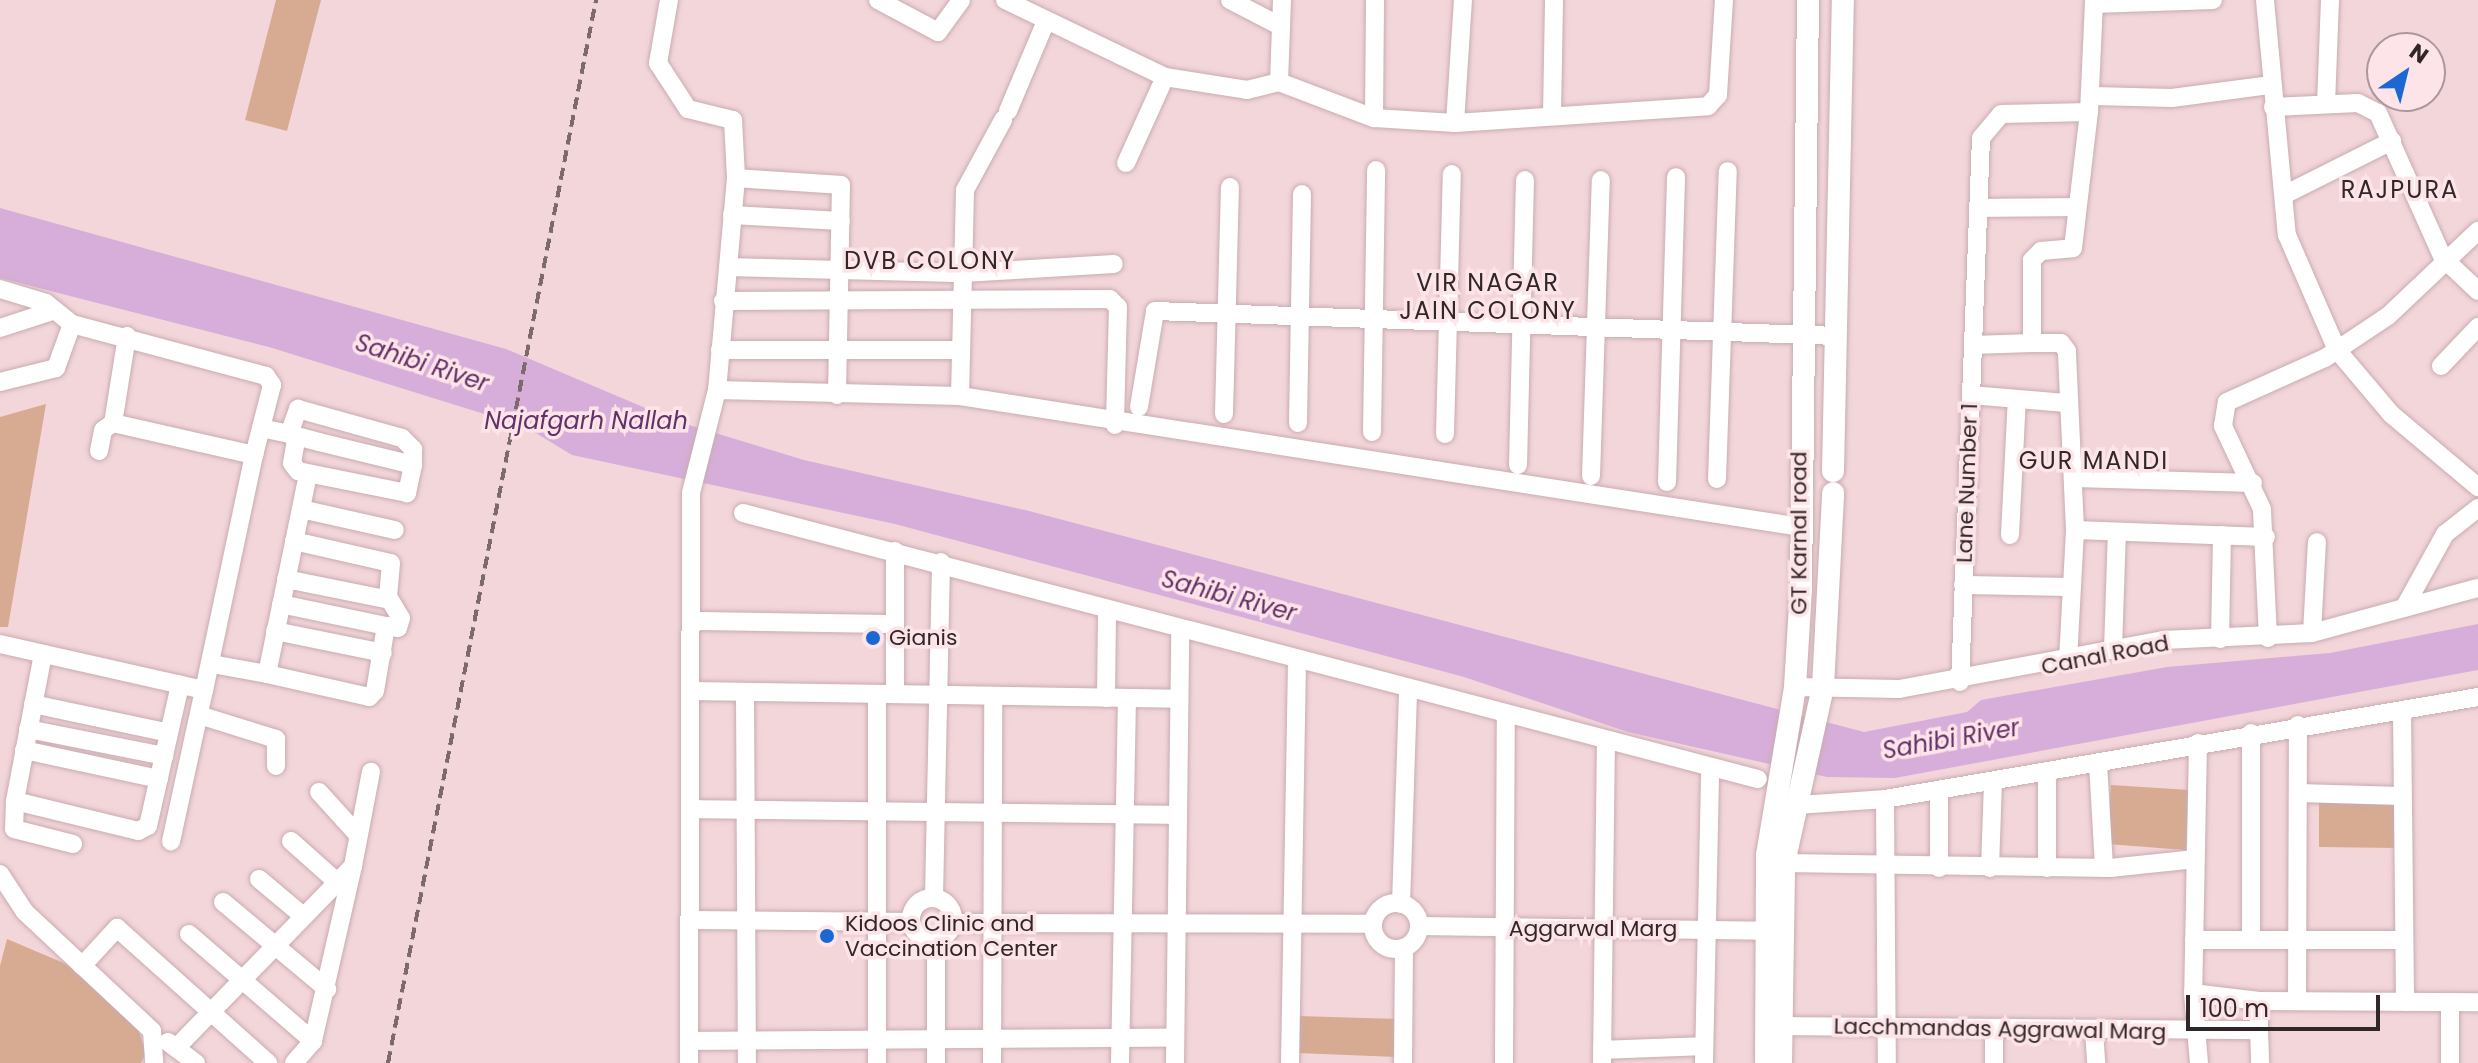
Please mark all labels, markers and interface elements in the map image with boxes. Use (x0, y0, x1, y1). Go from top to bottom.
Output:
north arrow (2366, 32, 2446, 112)
text: N (2403, 36, 2435, 71)
district label: RAJPURA (2341, 176, 2459, 204)
district label: DVB COLONY (844, 247, 1016, 275)
district label: VIR NAGAR JAIN COLONY (1399, 269, 1577, 325)
water label: Sahibi River (352, 328, 492, 398)
street label: Lane Number 1 (1951, 403, 1983, 563)
water label: Najafgarh Nallah (484, 407, 688, 435)
district label: GUR MANDI (2019, 447, 2169, 475)
street label: GT Karnal road (1786, 451, 1812, 615)
water label: Sahibi River (1158, 564, 1300, 628)
place label: Gianis (889, 625, 957, 651)
marker: Gianis (864, 629, 882, 647)
street label: Canal Road (2039, 630, 2171, 680)
water label: Sahibi River (1880, 713, 2022, 765)
place label: Kidoos Clinic and Vaccination Center (845, 910, 1058, 962)
street label: Aggarwal Marg (1509, 916, 1677, 942)
marker: Kidoos Clinic and Vaccination Center (816, 925, 838, 947)
scale bar (2190, 979, 2384, 1029)
text: 100 m (2200, 992, 2269, 1025)
street label: Lacchmandas Aggrawal Marg (1833, 1013, 2167, 1045)

